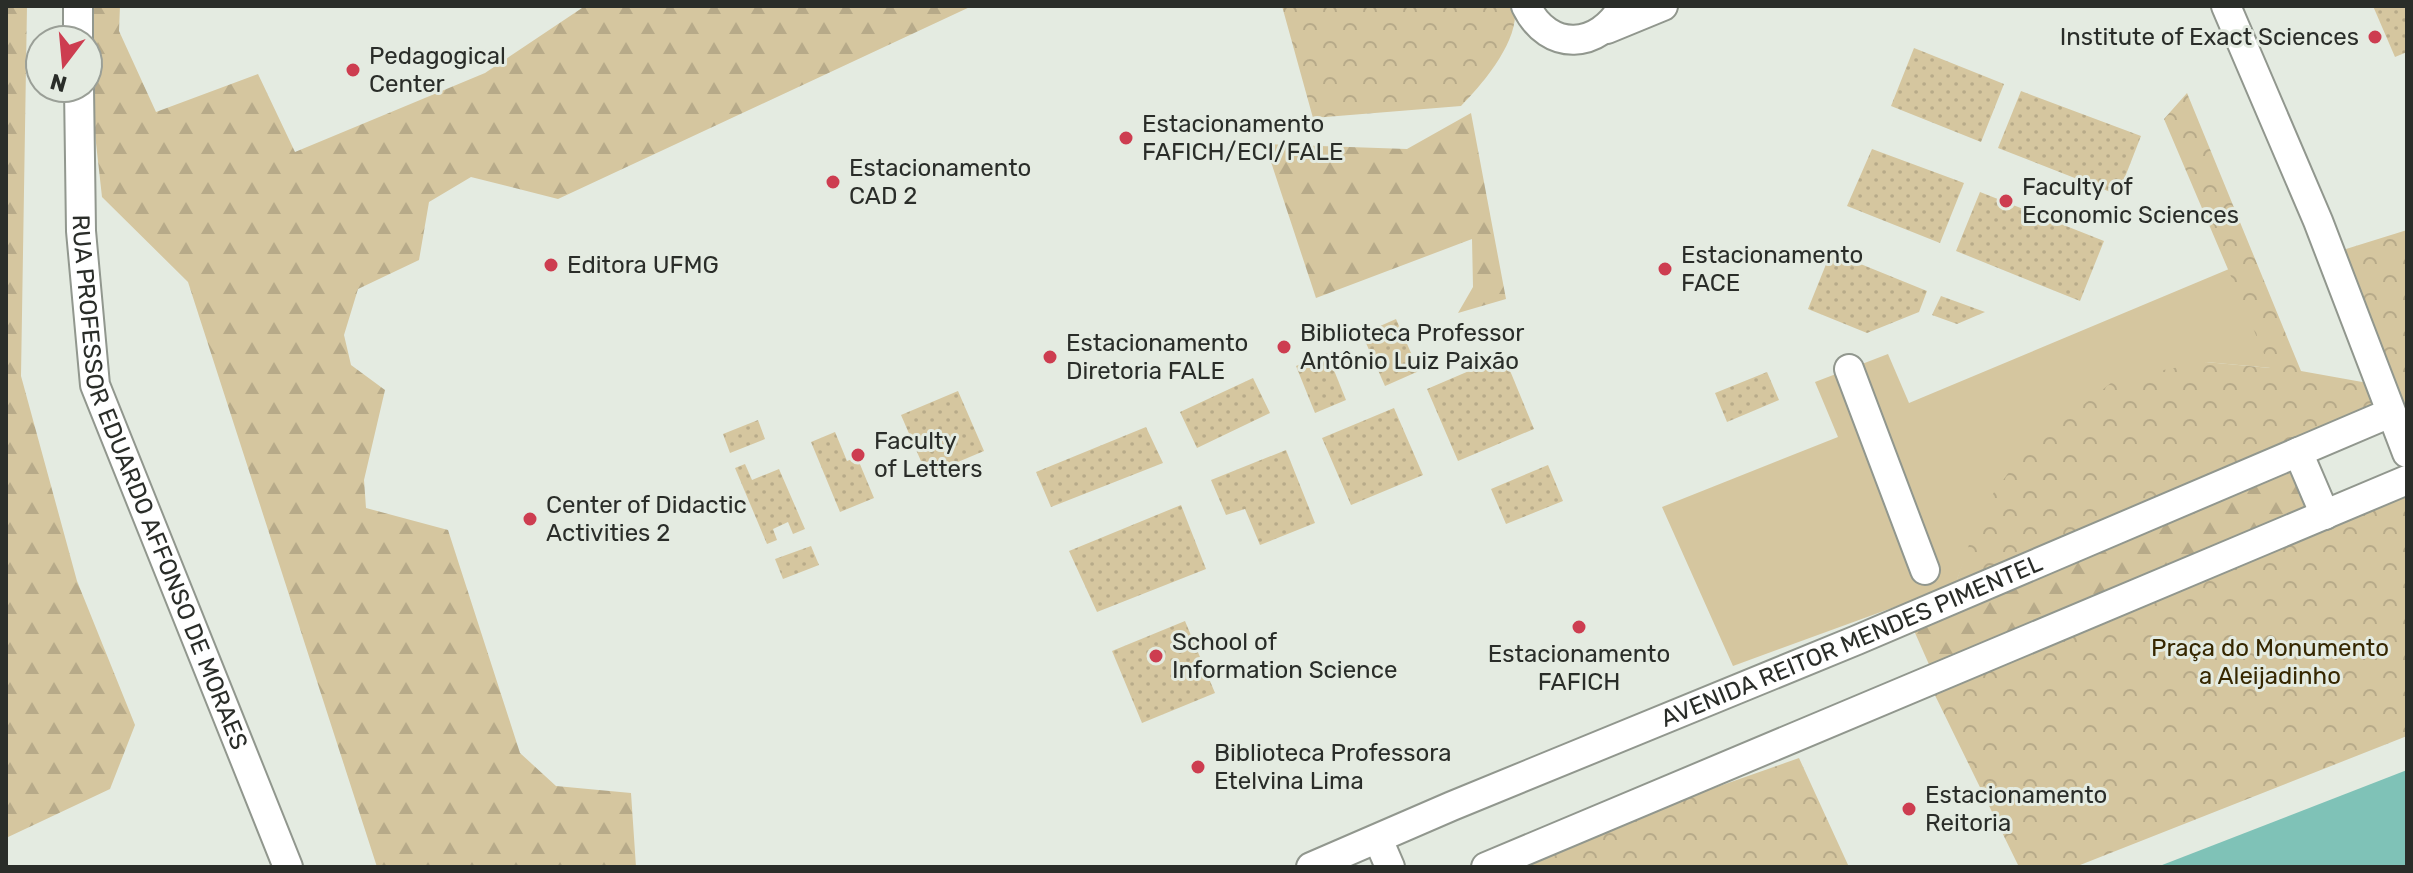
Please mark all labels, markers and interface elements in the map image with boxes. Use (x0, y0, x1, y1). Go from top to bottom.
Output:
place label: Institute of Exact Sciences (2060, 23, 2359, 51)
north arrow (24, 24, 104, 104)
marker: Institute of Exact Sciences (2366, 28, 2384, 46)
place label: Pedagogical Center (369, 42, 506, 98)
marker: Pedagogical Center (344, 61, 362, 79)
text: N (47, 68, 70, 98)
place label: Estacionamento FAFICH/ECI/FALE (1142, 110, 1344, 166)
marker: Estacionamento FAFICH/ECI/FALE (1117, 129, 1135, 147)
place label: Estacionamento CAD 2 (849, 154, 1031, 210)
marker: Estacionamento CAD 2 (824, 173, 842, 191)
place label: Faculty of Economic Sciences (2022, 173, 2239, 229)
marker: Faculty of Economic Sciences (1997, 192, 2015, 210)
street label: RUA PROFESSOR EDUARDO AFFONSO DE MORAES (67, 215, 254, 754)
place label: Estacionamento FACE (1681, 241, 1863, 297)
place label: Editora UFMG (567, 251, 719, 279)
marker: Editora UFMG (542, 256, 560, 274)
marker: Estacionamento FACE (1656, 260, 1674, 278)
place label: Biblioteca Professor Antônio Luiz Paixão (1300, 319, 1524, 375)
place label: Estacionamento Diretoria FALE (1066, 329, 1248, 385)
marker: Biblioteca Professor Antônio Luiz Paixão (1275, 338, 1293, 356)
marker: Estacionamento Diretoria FALE (1041, 348, 1059, 366)
place label: Faculty of Letters (874, 427, 982, 483)
marker: Faculty of Letters (849, 446, 867, 464)
place label: Center of Didactic Activities 2 (546, 491, 747, 547)
marker: Center of Didactic Activities 2 (521, 510, 539, 528)
street label: AVENIDA REITOR MENDES PIMENTEL (1657, 549, 2047, 733)
marker: Estacionamento FAFICH (1570, 618, 1588, 636)
place label: School of Information Science (1172, 628, 1397, 684)
park label: Praça do Monumento a Aleijadinho (2151, 634, 2389, 690)
place label: Estacionamento FAFICH (1488, 640, 1670, 696)
marker: School of Information Science (1147, 647, 1165, 665)
place label: Biblioteca Professora Etelvina Lima (1214, 739, 1451, 795)
marker: Biblioteca Professora Etelvina Lima (1189, 758, 1207, 776)
place label: Estacionamento Reitoria (1925, 781, 2107, 837)
marker: Estacionamento Reitoria (1900, 800, 1918, 818)

